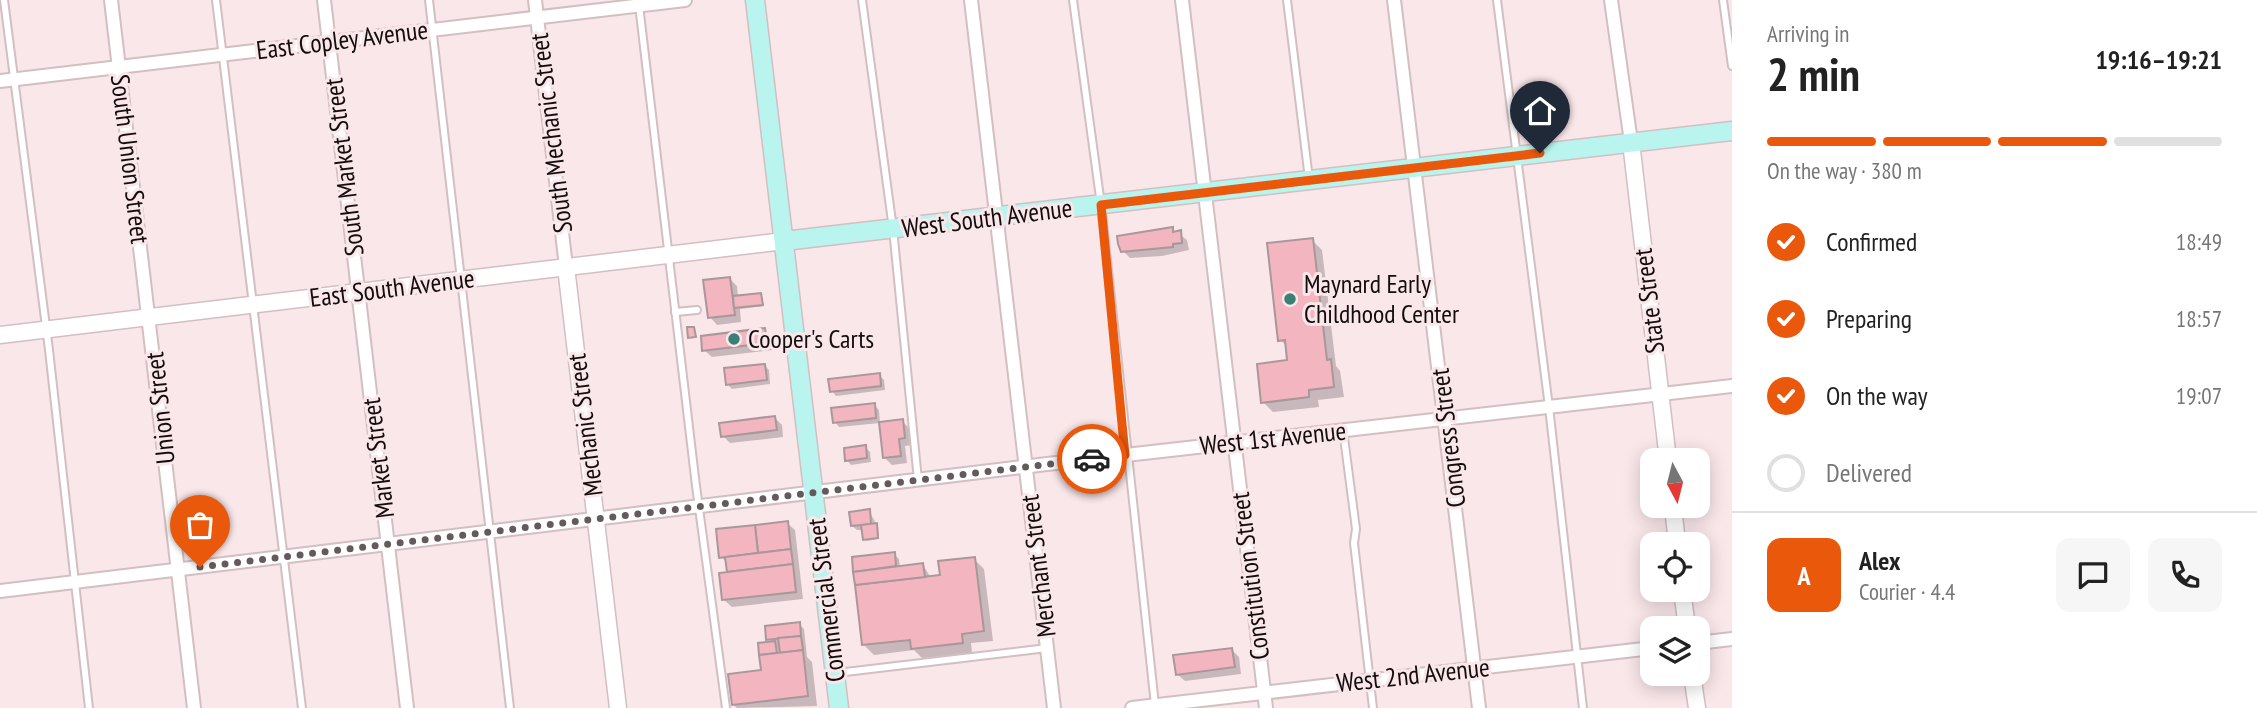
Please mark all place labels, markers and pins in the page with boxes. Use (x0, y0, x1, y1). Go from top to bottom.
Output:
pin (1510, 81, 1570, 153)
place label: Maynard Early Childhood Center (1304, 267, 1459, 330)
marker: Maynard Early Childhood Center (1282, 291, 1298, 307)
place label: Cooper's Carts (748, 322, 874, 355)
marker: Cooper's Carts (726, 331, 742, 347)
pin (170, 495, 230, 567)

